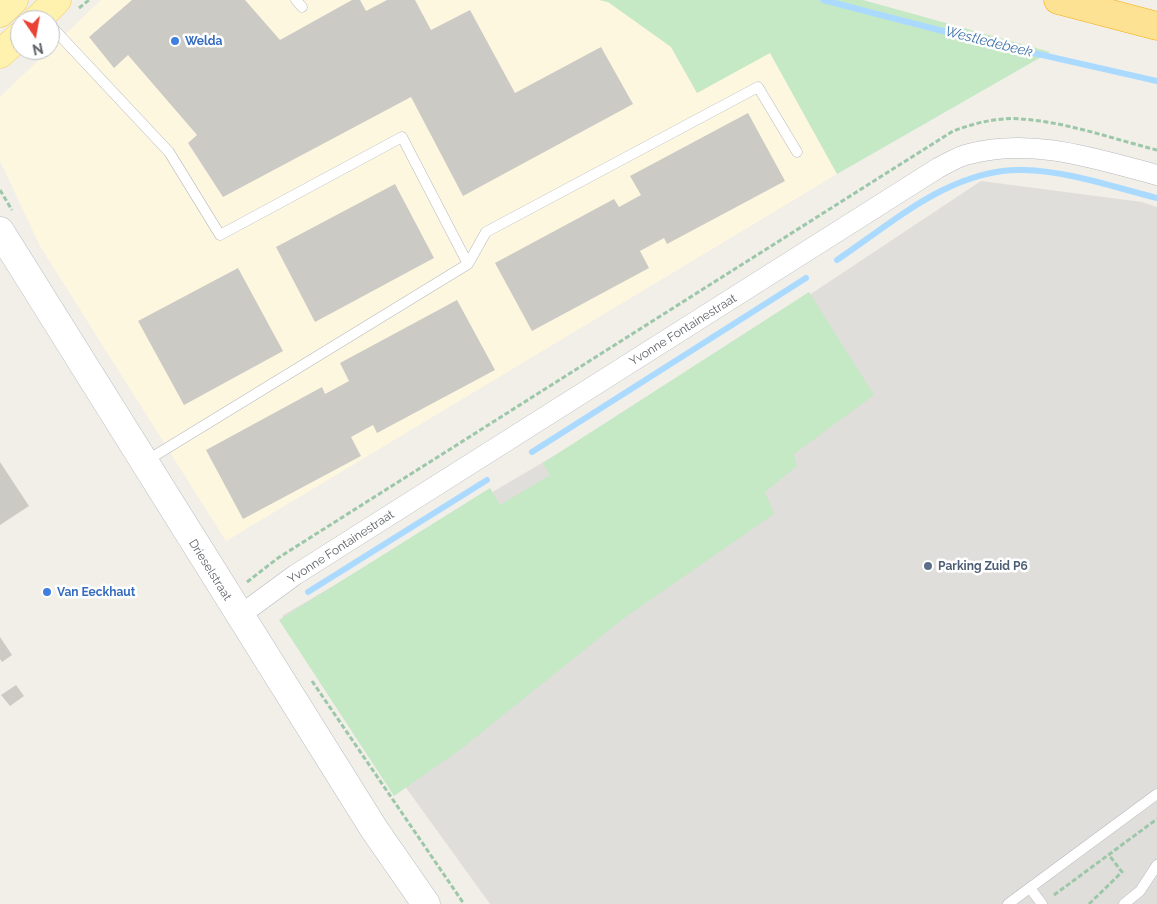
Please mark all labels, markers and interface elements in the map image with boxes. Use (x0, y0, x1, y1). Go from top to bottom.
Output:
north arrow (10, 10, 60, 60)
water label: Westledebeek (944, 23, 1034, 61)
place label: Welda (185, 34, 222, 48)
marker: Welda (169, 35, 181, 47)
text: N (31, 40, 45, 58)
street label: Yvonne Fontainestraat (627, 291, 739, 369)
street label: Yvonne Fontainestraat (285, 507, 397, 587)
street label: Drieselstraat (185, 537, 235, 603)
place label: Parking Zuid P6 (938, 559, 1028, 573)
marker: Parking Zuid P6 (922, 560, 934, 572)
place label: Van Eeckhaut (57, 585, 135, 599)
marker: Van Eeckhaut (41, 586, 53, 598)

